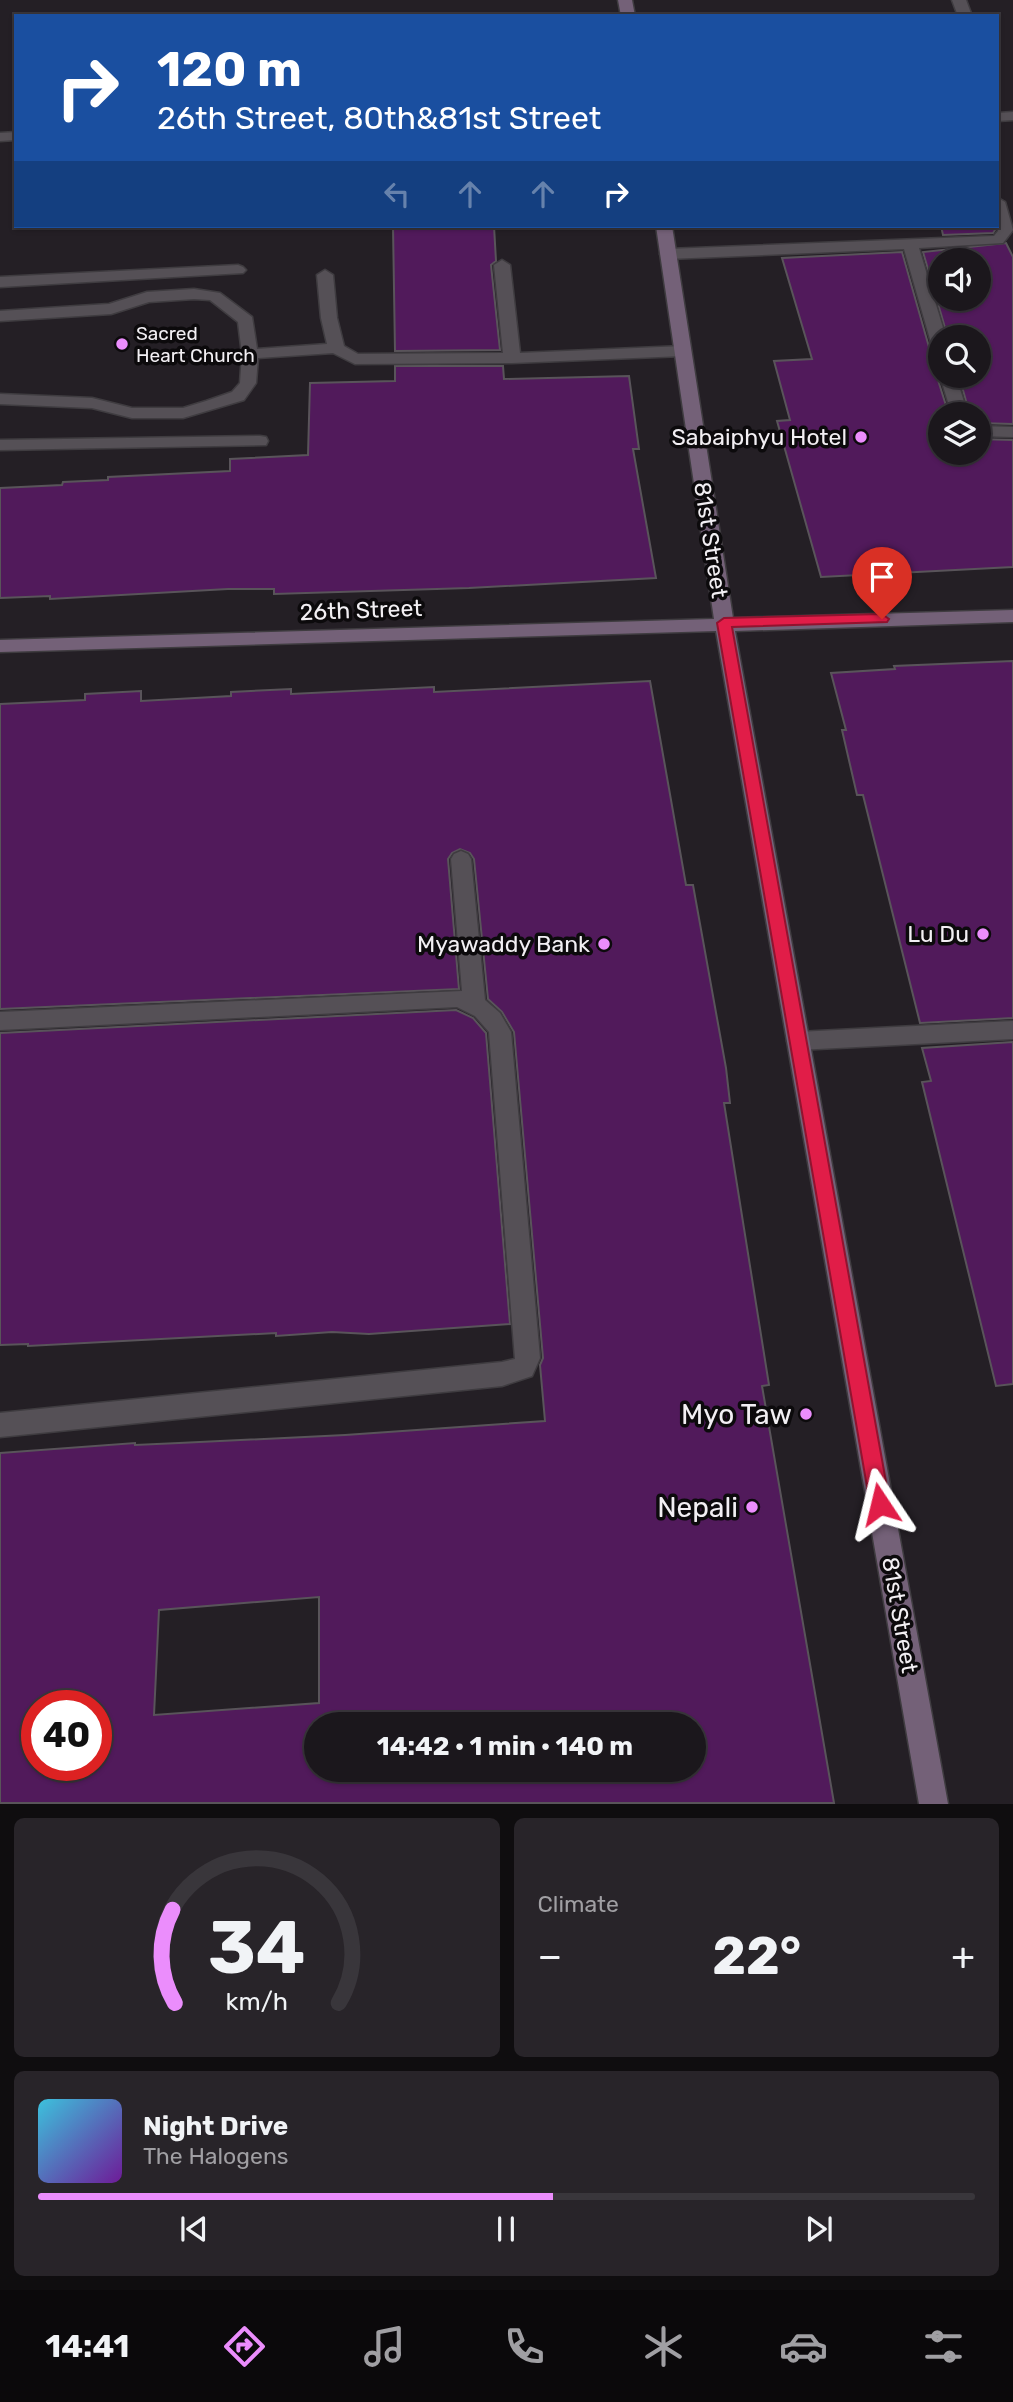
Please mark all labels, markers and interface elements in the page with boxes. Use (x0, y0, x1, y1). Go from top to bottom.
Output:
text: 120 m (157, 40, 302, 98)
icon: right (42, 42, 133, 133)
text: 26th Street, 80th&81st Street (157, 99, 601, 137)
icon: left (378, 175, 416, 213)
icon: ahead (451, 175, 489, 213)
icon: ahead (524, 175, 562, 213)
icon: right (597, 175, 635, 213)
map controls (928, 248, 991, 465)
button: sound (928, 248, 991, 311)
place label: Sacred Heart Church (136, 322, 255, 367)
button: search (928, 325, 991, 388)
marker: Sacred Heart Church (114, 336, 130, 352)
button: layers (928, 402, 991, 465)
place label: Sabaiphyu Hotel (672, 423, 847, 451)
marker: Sabaiphyu Hotel (853, 429, 869, 445)
street label: 81st Street (688, 480, 734, 600)
pin (852, 547, 912, 619)
icon: arrive (863, 558, 901, 596)
street label: 26th Street (299, 594, 423, 626)
place label: Lu Du (907, 920, 969, 948)
marker: Lu Du (975, 926, 991, 942)
place label: Myawaddy Bank (417, 930, 590, 958)
marker: Myawaddy Bank (596, 936, 612, 952)
place label: Myo Taw (681, 1398, 792, 1431)
marker: Myo Taw (798, 1406, 814, 1422)
position arrow (843, 1467, 917, 1541)
place label: Nepali (657, 1491, 738, 1524)
marker: Nepali (744, 1499, 760, 1515)
street label: 81st Street (876, 1555, 924, 1675)
speed limit sign: 40 (21, 1690, 112, 1781)
text: 14:42 · 1 min · 140 m (377, 1731, 633, 1762)
text: Climate (538, 1890, 619, 1918)
text: 34 (208, 1906, 306, 1992)
text: 22° (712, 1925, 801, 1987)
text: − (538, 1933, 562, 1979)
text: + (951, 1933, 975, 1979)
text: km/h (226, 1987, 288, 2016)
text: Night Drive (143, 2111, 288, 2142)
text: The Halogens (143, 2142, 289, 2170)
icon: previous (175, 2210, 213, 2248)
icon: pause (487, 2210, 525, 2248)
icon: next (800, 2210, 838, 2248)
icon: directions (220, 2322, 269, 2371)
icon: music (360, 2322, 409, 2371)
icon: phone (500, 2322, 549, 2371)
icon: climate (639, 2322, 688, 2371)
icon: car (779, 2322, 828, 2371)
icon: filters (919, 2322, 968, 2371)
text: 14:41 (45, 2327, 129, 2365)

